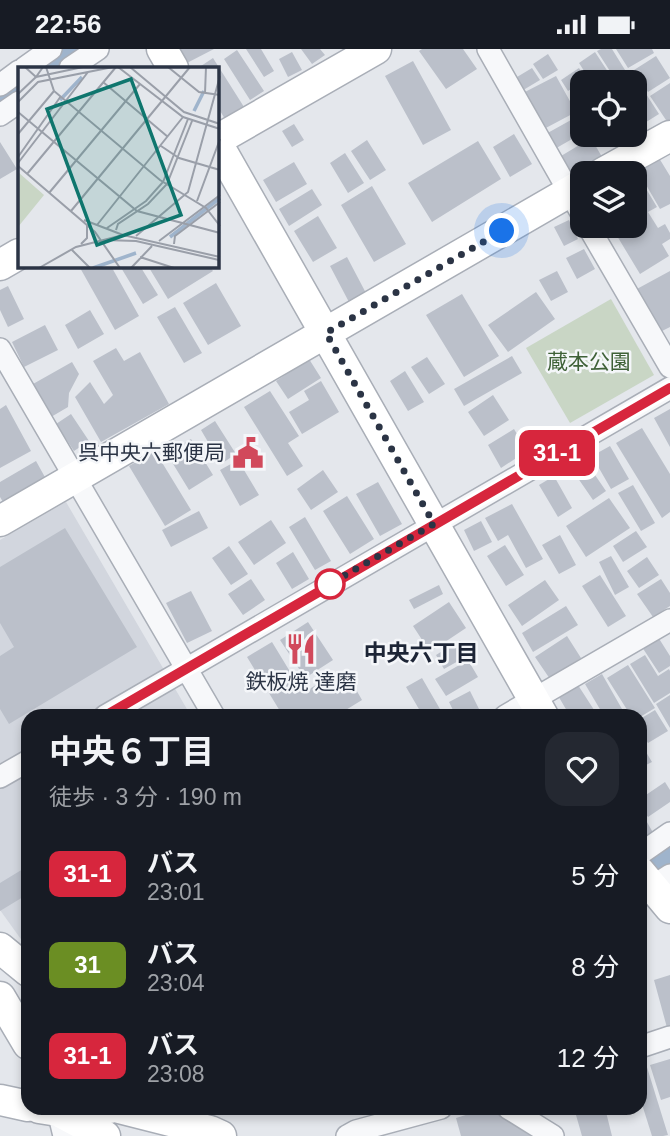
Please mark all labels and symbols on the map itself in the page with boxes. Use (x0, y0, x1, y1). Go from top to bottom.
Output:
inset map (18, 67, 219, 268)
your location (484, 213, 519, 248)
park label: 蔵本公園 (547, 350, 631, 373)
line badge: 31-1 (508, 430, 606, 476)
public building icon: 呉中央六郵便局 (231, 436, 265, 470)
place label: 呉中央六郵便局 (78, 441, 225, 464)
unlabelled marker (315, 569, 345, 599)
restaurant icon: 鉄板焼 達磨 (284, 632, 318, 666)
district label: 中央六丁目 (364, 640, 479, 666)
place label: 鉄板焼 達磨 (246, 670, 356, 693)

